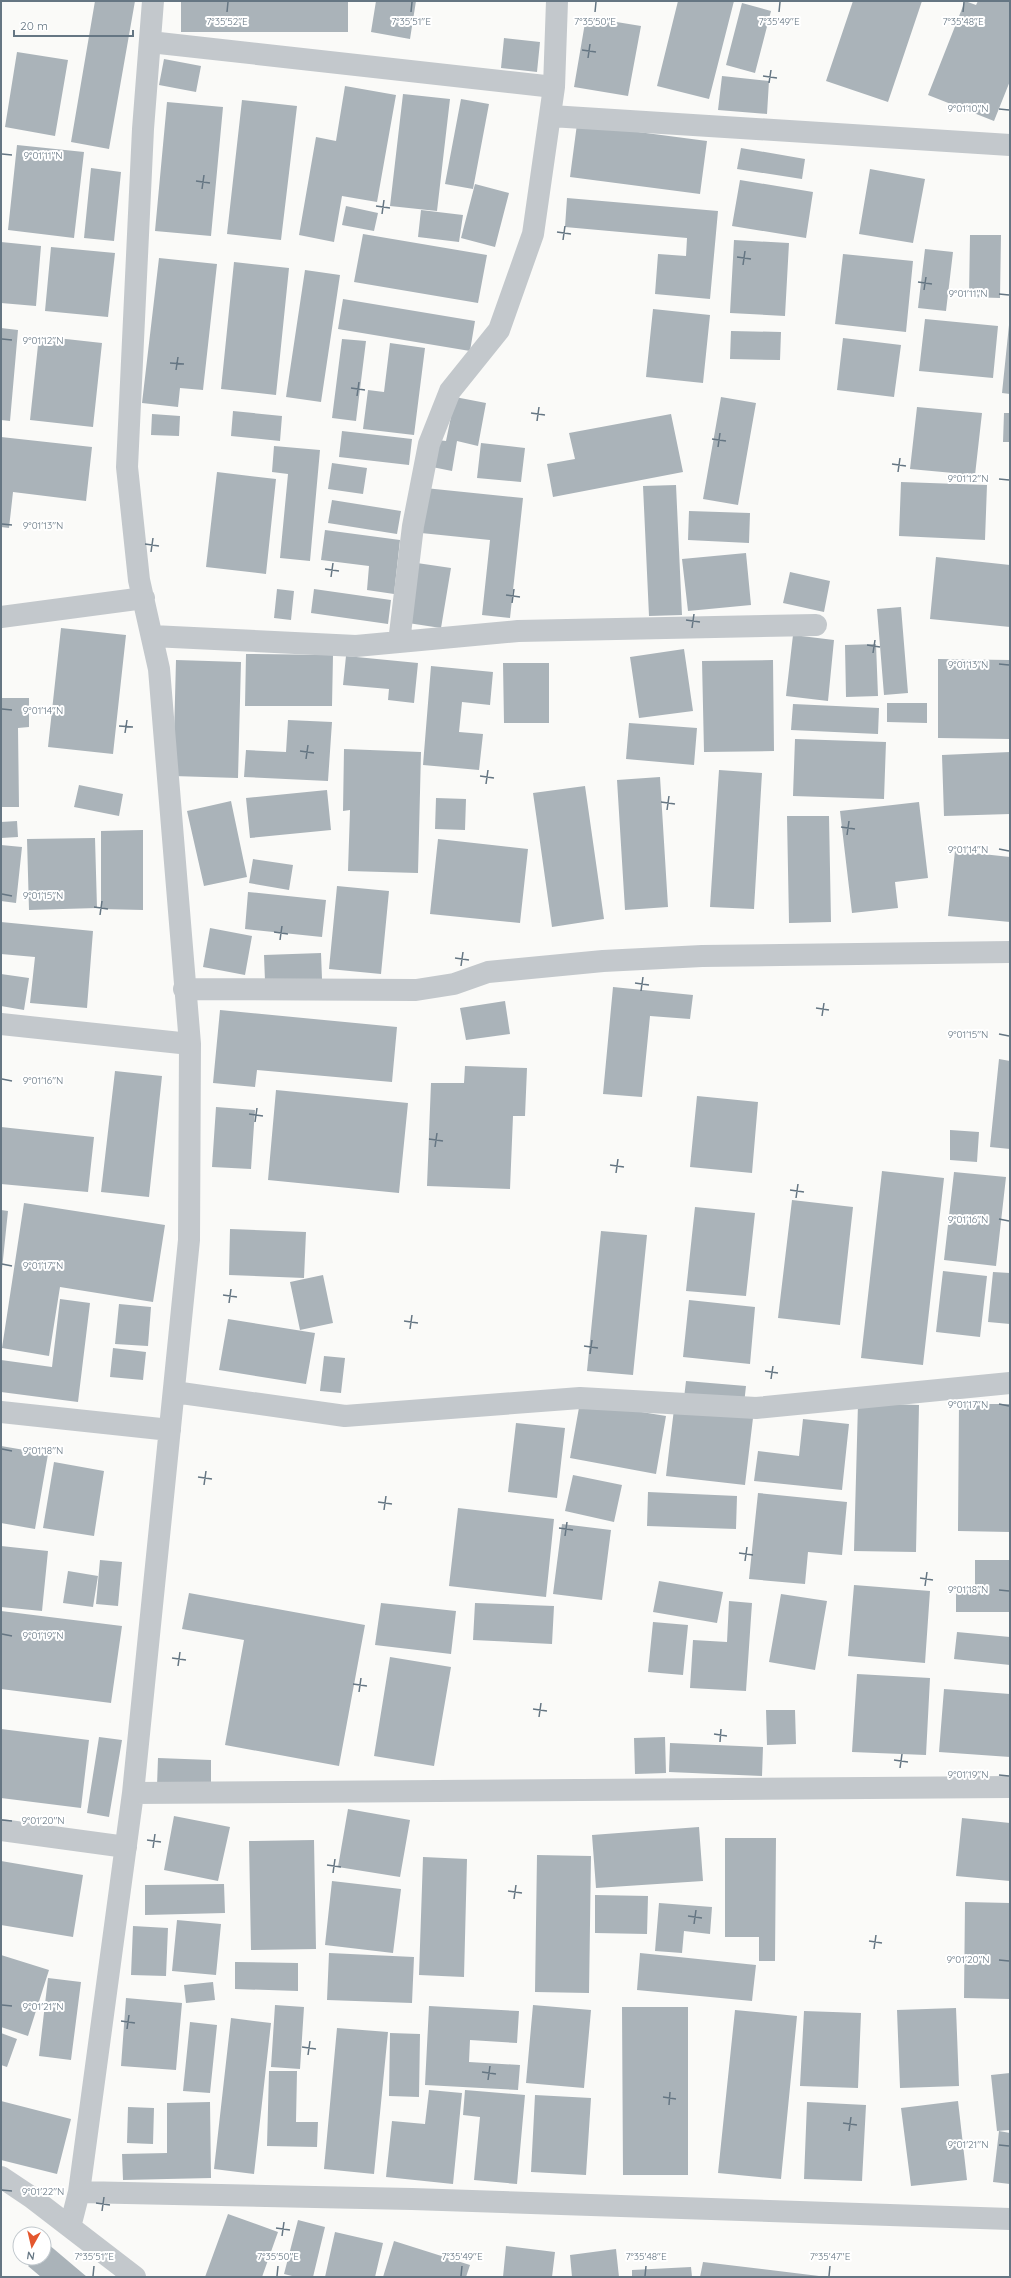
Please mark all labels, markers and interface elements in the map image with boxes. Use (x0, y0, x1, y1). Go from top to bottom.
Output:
scale bar (14, 12, 133, 38)
text: 7°35'52"E (206, 15, 248, 28)
text: 7°35'51"E (391, 15, 431, 28)
text: 7°35'50"E (574, 15, 616, 28)
text: 7°35'49"E (758, 15, 800, 28)
text: 7°35'48"E (942, 15, 984, 28)
text: 20 m (20, 18, 48, 33)
text: 9°01'10"N (947, 102, 989, 115)
text: 9°01'11"N (24, 149, 63, 162)
text: 9°01'11"N (949, 287, 988, 300)
text: 9°01'12"N (23, 334, 63, 347)
text: 9°01'12"N (948, 472, 988, 485)
text: 9°01'13"N (23, 519, 63, 532)
text: 9°01'13"N (948, 658, 988, 671)
text: 9°01'14"N (23, 704, 63, 717)
text: 9°01'14"N (948, 843, 988, 856)
text: 9°01'15"N (23, 889, 63, 902)
text: 9°01'15"N (948, 1028, 988, 1041)
text: 9°01'16"N (23, 1074, 63, 1087)
text: 9°01'16"N (948, 1213, 988, 1226)
text: 9°01'17"N (23, 1259, 63, 1272)
text: 9°01'17"N (948, 1398, 988, 1411)
text: 9°01'18"N (23, 1444, 63, 1457)
text: 9°01'18"N (948, 1583, 988, 1596)
text: 9°01'19"N (23, 1629, 63, 1642)
text: 9°01'19"N (948, 1768, 988, 1781)
text: 9°01'20"N (21, 1814, 65, 1827)
text: 9°01'20"N (946, 1953, 990, 1966)
text: 9°01'21"N (23, 2000, 63, 2013)
text: 9°01'21"N (948, 2138, 988, 2151)
text: 9°01'22"N (22, 2185, 64, 2198)
north arrow (12, 2226, 52, 2266)
text: N (26, 2248, 36, 2263)
text: 7°35'51"E (74, 2250, 114, 2263)
text: 7°35'50"E (257, 2250, 299, 2263)
text: 7°35'49"E (441, 2250, 483, 2263)
text: 7°35'48"E (625, 2250, 667, 2263)
text: 7°35'47"E (810, 2250, 851, 2263)

